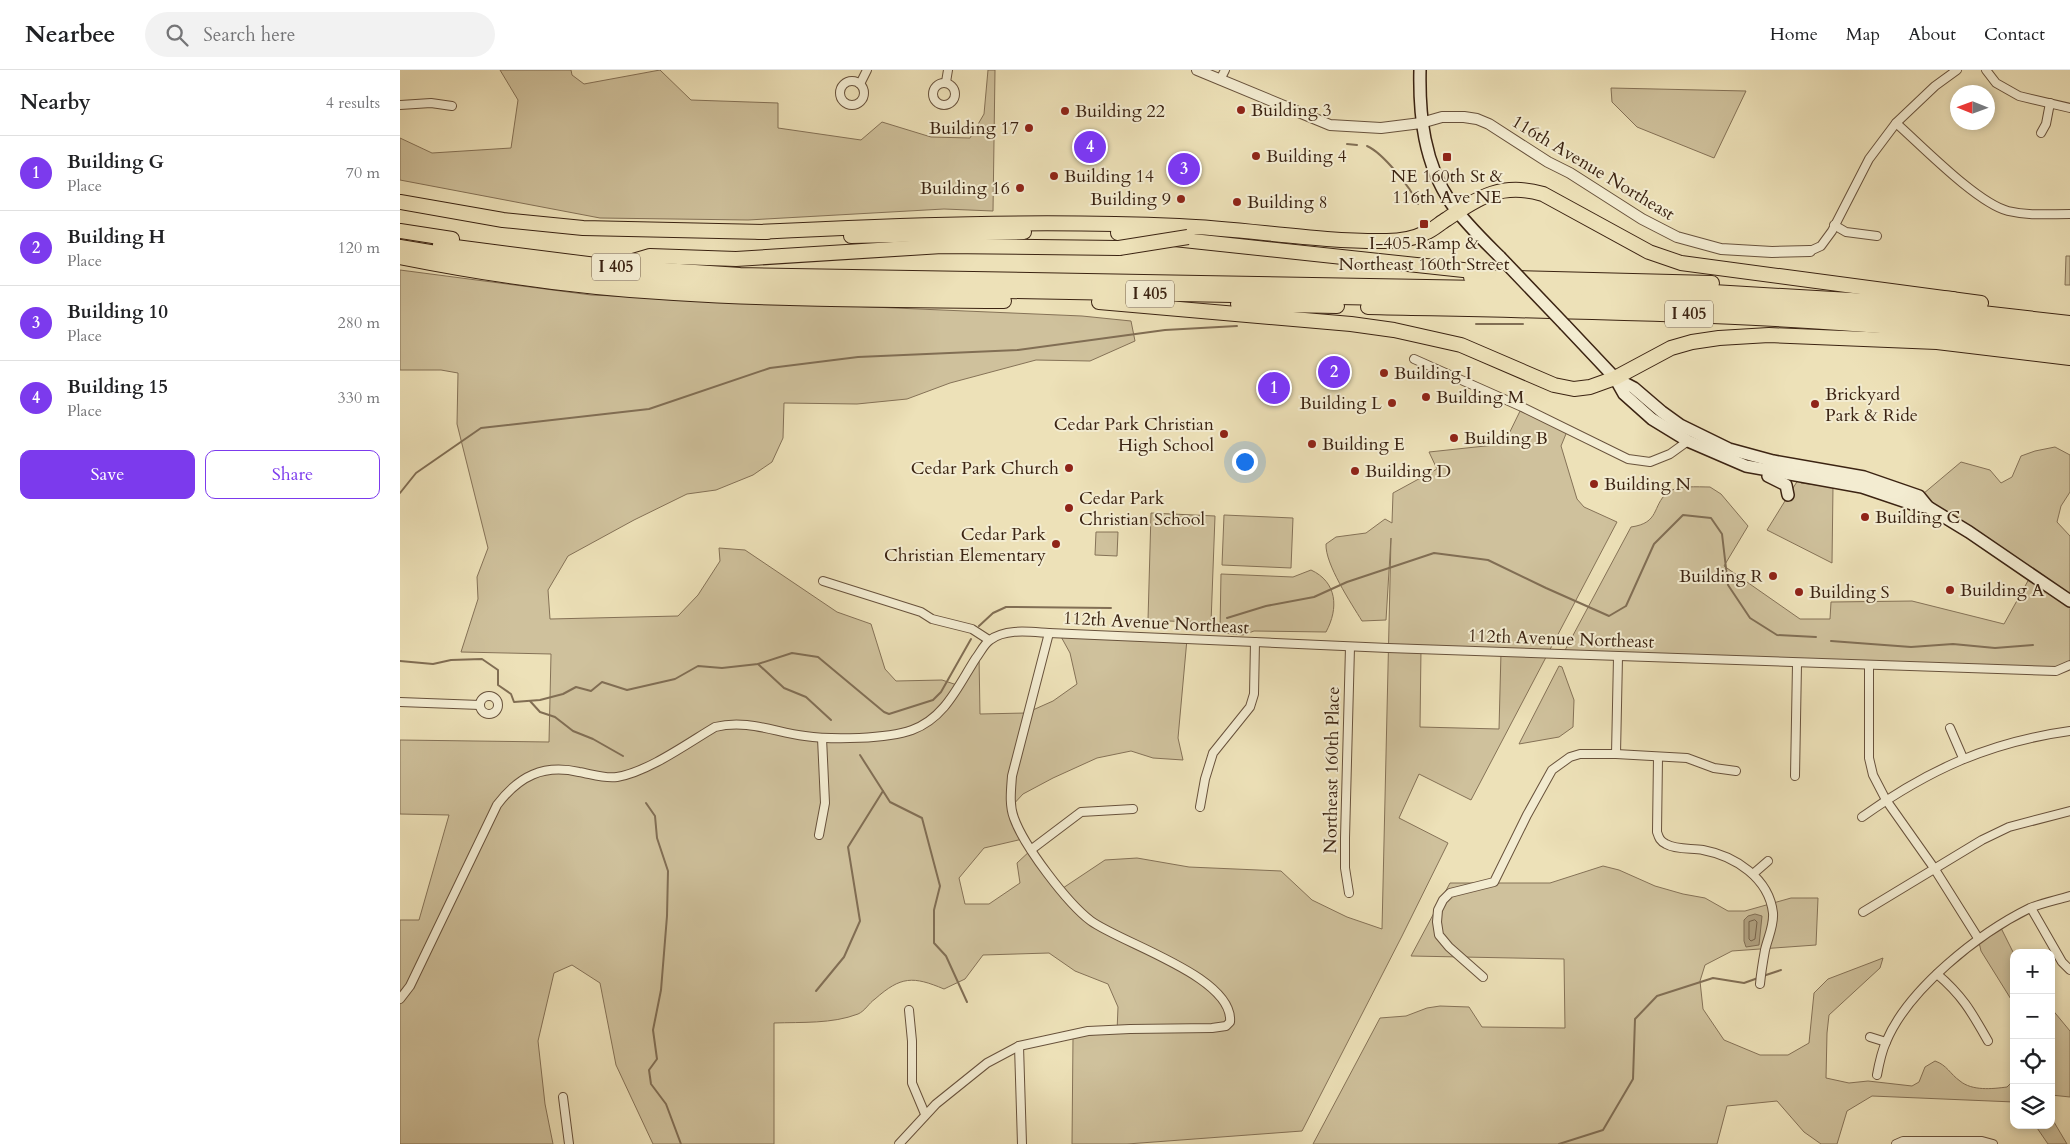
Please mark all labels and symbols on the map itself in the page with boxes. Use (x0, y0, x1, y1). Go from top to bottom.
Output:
north arrow (1950, 85, 1995, 130)
place label: Building 3 (1251, 98, 1332, 123)
place label: Building 22 (1075, 99, 1165, 124)
marker: Building 3 (1235, 104, 1247, 116)
marker: Building 22 (1059, 105, 1071, 117)
street label: 116th Avenue Northeast (1507, 109, 1679, 227)
place label: Building 17 (929, 116, 1019, 141)
marker: Building 17 (1023, 122, 1035, 134)
pin: 4 (1074, 128, 1106, 166)
place label: Building 4 (1266, 144, 1347, 169)
pin: 3 (1168, 150, 1200, 188)
marker: Building 4 (1250, 150, 1262, 162)
marker: NE 160th St & 116th Ave NE (1441, 151, 1453, 163)
place label: Building 14 (1064, 164, 1154, 189)
place label: NE 160th St & 116th Ave NE (1391, 164, 1504, 210)
marker: Building 14 (1048, 170, 1060, 182)
place label: Building 16 (920, 176, 1010, 201)
marker: Building 16 (1014, 182, 1026, 194)
place label: Building 9 (1090, 187, 1171, 212)
place label: Building 8 (1247, 190, 1328, 215)
marker: Building 9 (1175, 193, 1187, 205)
marker: Building 8 (1231, 196, 1243, 208)
marker: I-405 Ramp & Northeast 160th Street (1418, 218, 1430, 230)
place label: I-405 Ramp & Northeast 160th Street (1338, 231, 1510, 277)
road number: I 405 (592, 253, 640, 280)
road number: I 405 (1126, 280, 1174, 308)
road number: I 405 (1665, 300, 1713, 328)
pin: 2 (1318, 353, 1350, 391)
place label: Building I (1394, 361, 1472, 386)
marker: Building I (1378, 367, 1390, 379)
pin: 1 (1258, 369, 1290, 407)
place label: Brickyard Park & Ride (1825, 382, 1918, 428)
place label: Building M (1436, 385, 1525, 410)
place label: Building L (1300, 391, 1382, 416)
marker: Building M (1420, 391, 1432, 403)
marker: Building L (1386, 397, 1398, 409)
marker: Brickyard Park & Ride (1809, 398, 1821, 410)
place label: Cedar Park Christian High School (1054, 412, 1215, 458)
place label: Building B (1464, 426, 1548, 451)
marker: Cedar Park Christian High School (1218, 428, 1230, 440)
place label: Building E (1322, 432, 1405, 457)
marker: Building B (1448, 432, 1460, 444)
marker: Building E (1306, 438, 1318, 450)
your location (1232, 449, 1258, 475)
place label: Cedar Park Church (911, 456, 1059, 481)
place label: Building D (1365, 459, 1451, 484)
marker: Cedar Park Church (1063, 462, 1075, 474)
marker: Building D (1349, 465, 1361, 477)
place label: Building N (1604, 472, 1692, 497)
marker: Building N (1588, 478, 1600, 490)
place label: Cedar Park Christian School (1079, 486, 1205, 532)
marker: Cedar Park Christian School (1063, 502, 1075, 514)
place label: Building C (1875, 505, 1961, 530)
marker: Building C (1859, 511, 1871, 523)
place label: Cedar Park Christian Elementary (884, 522, 1046, 568)
marker: Cedar Park Christian Elementary (1050, 538, 1062, 550)
place label: Building R (1679, 564, 1764, 589)
marker: Building R (1767, 570, 1779, 582)
place label: Building A (1960, 578, 2045, 603)
place label: Building S (1809, 580, 1890, 605)
marker: Building A (1944, 584, 1956, 596)
marker: Building S (1793, 586, 1805, 598)
street label: 112th Avenue Northeast (1062, 606, 1250, 640)
street label: 112th Avenue Northeast (1468, 623, 1655, 655)
street label: Northeast 160th Place (1318, 686, 1346, 854)

